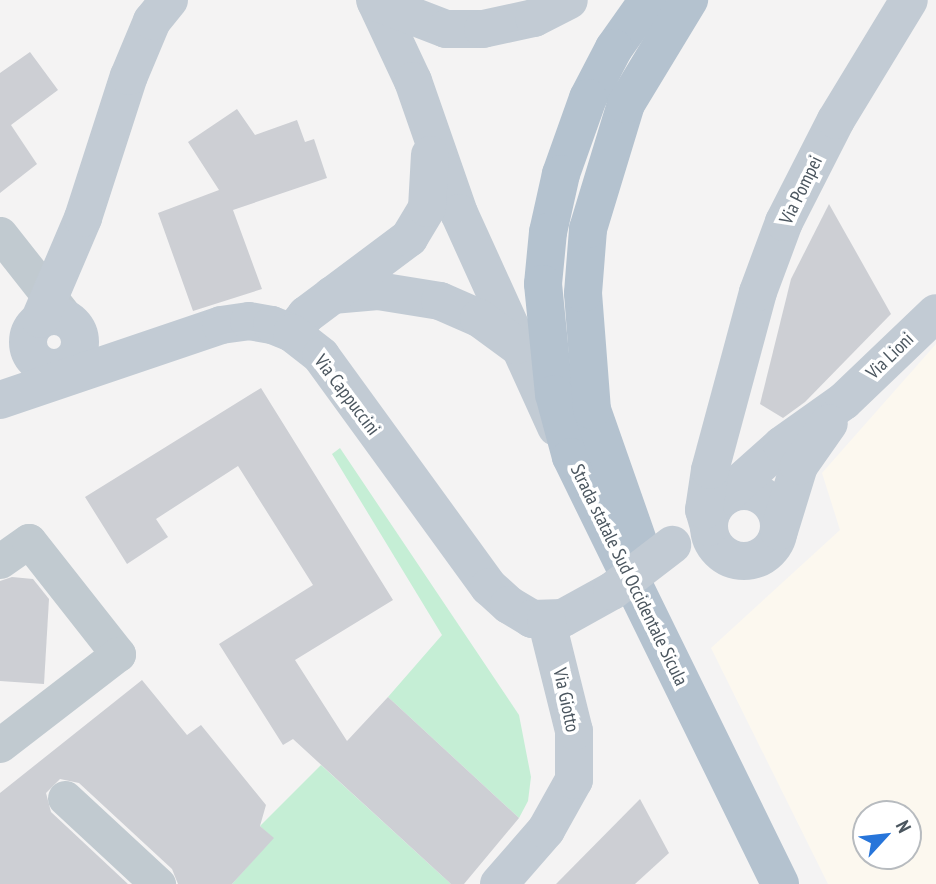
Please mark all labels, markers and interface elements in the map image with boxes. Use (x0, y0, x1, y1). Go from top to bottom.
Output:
street label: Via Pompei (775, 152, 827, 228)
street label: Via Lioni (861, 328, 919, 384)
street label: Via Cappuccini (309, 350, 385, 440)
street label: Strada statale Sud Occidentale Sicula (565, 461, 693, 689)
street label: Via Giotto (548, 666, 584, 734)
north arrow (852, 800, 922, 870)
text: N (891, 816, 917, 836)

